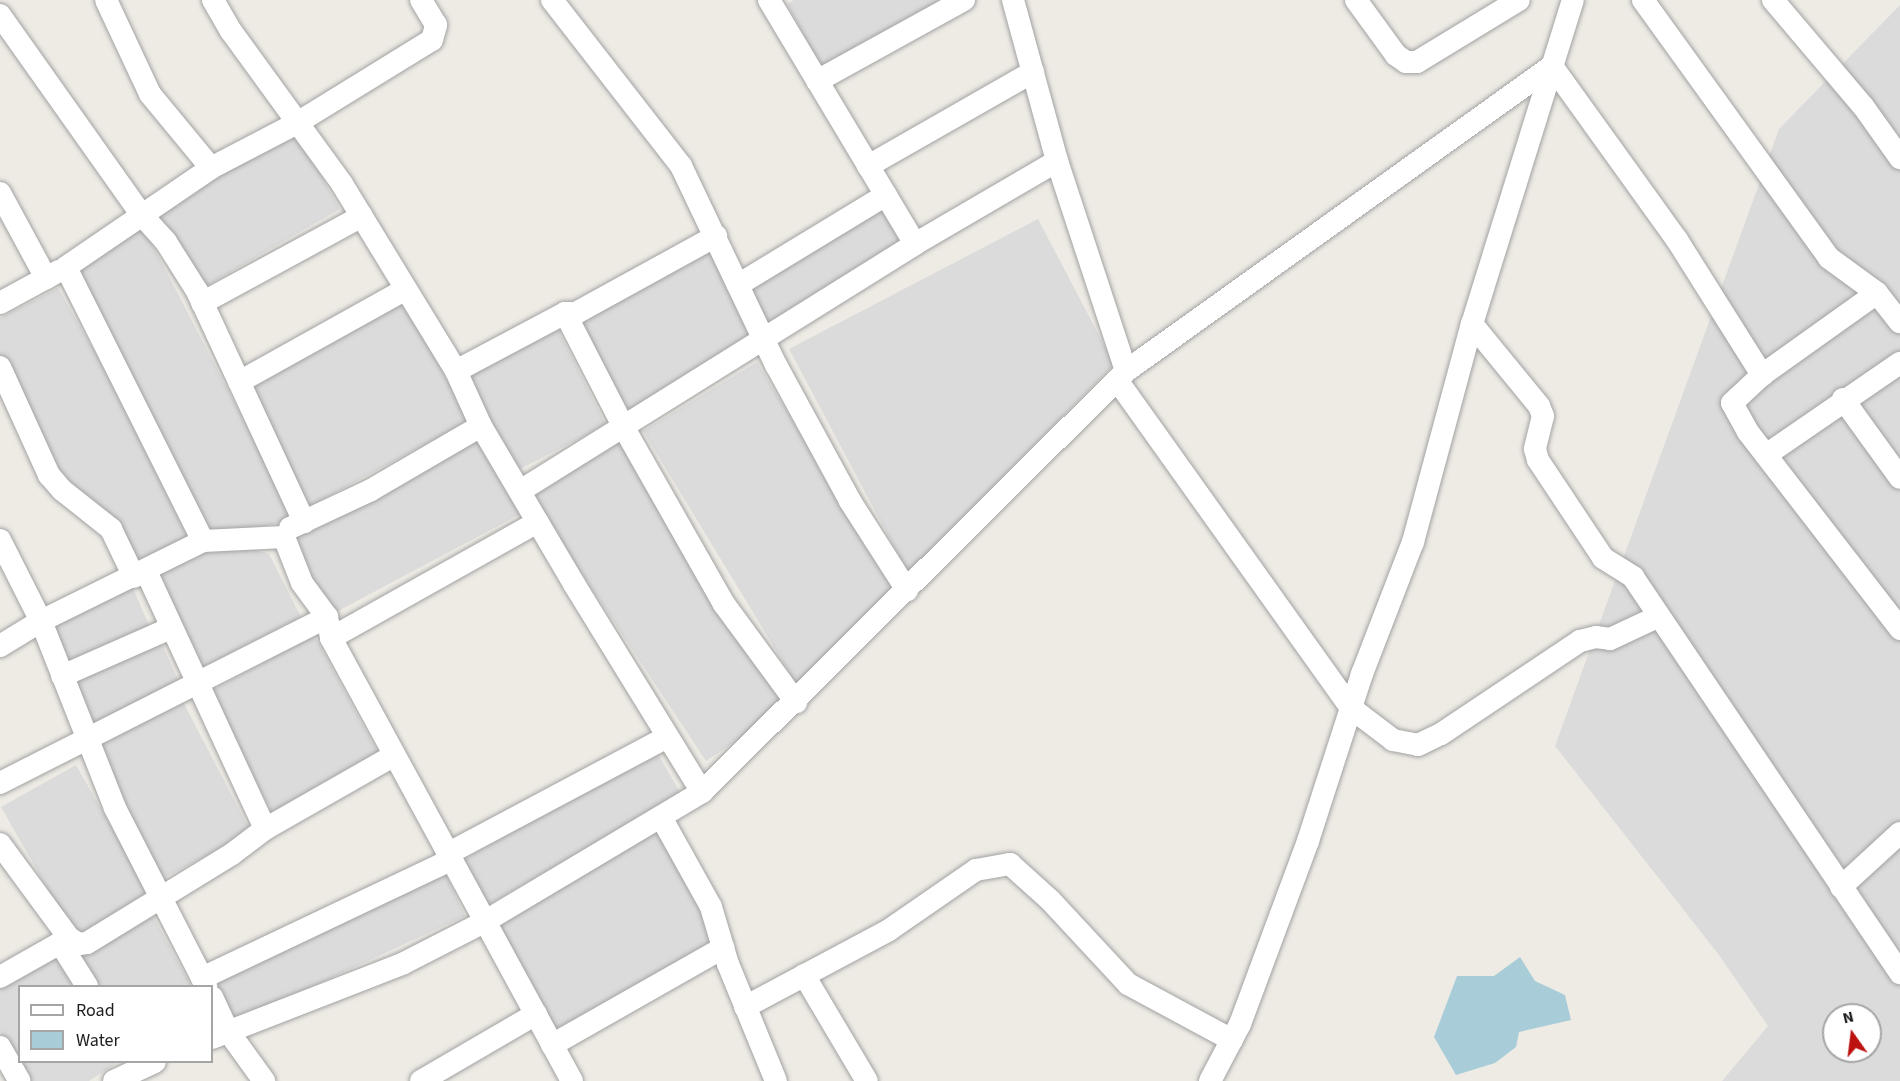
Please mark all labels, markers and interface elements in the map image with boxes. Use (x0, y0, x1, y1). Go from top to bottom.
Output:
legend (18, 985, 213, 1063)
text: Road (76, 998, 115, 1023)
north arrow (1822, 1003, 1882, 1063)
text: N (1840, 1006, 1856, 1029)
text: Water (76, 1028, 120, 1053)

